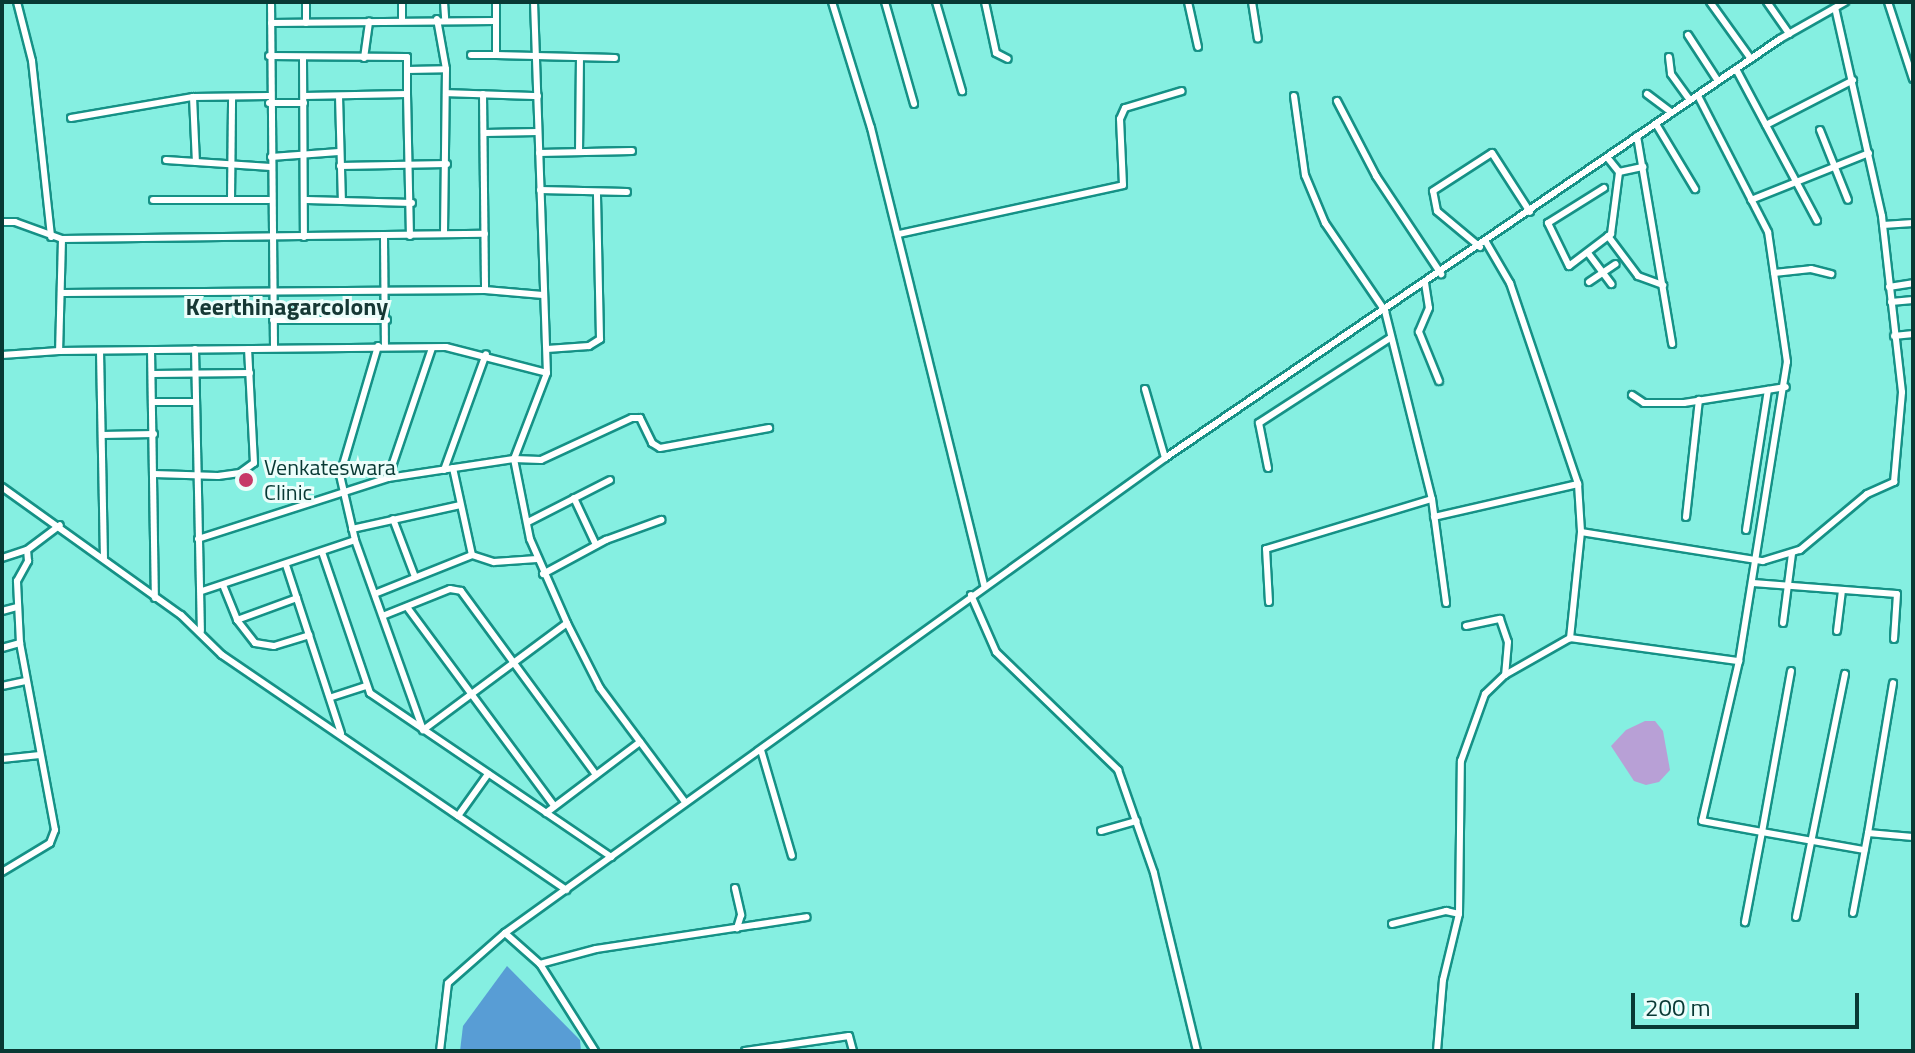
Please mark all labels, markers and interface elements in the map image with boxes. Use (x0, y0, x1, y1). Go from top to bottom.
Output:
district label: Keerthinagarcolony (186, 293, 388, 321)
place label: Venkateswara Clinic (264, 454, 396, 506)
marker: Venkateswara Clinic (235, 469, 257, 491)
scale bar (1635, 977, 1863, 1027)
text: 200 m (1645, 989, 1711, 1025)

